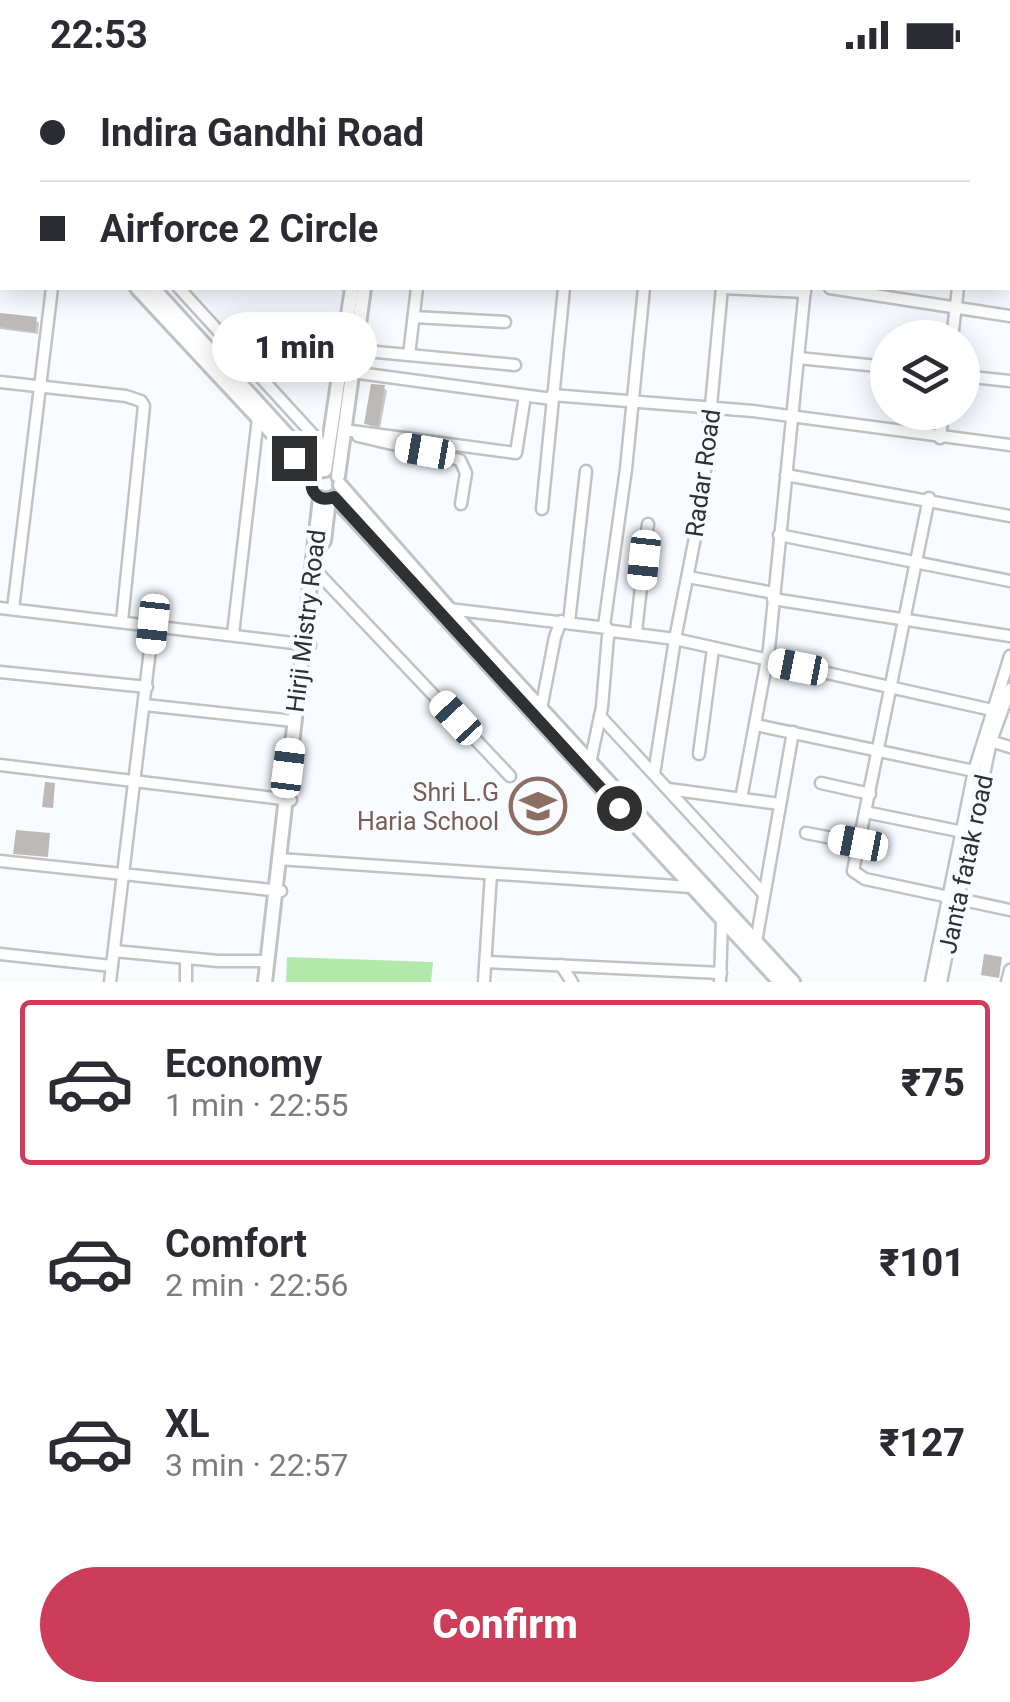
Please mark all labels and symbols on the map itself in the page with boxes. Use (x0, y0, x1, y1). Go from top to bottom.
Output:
callout: 1 min (212, 313, 376, 383)
street label: Radar Road (680, 407, 726, 539)
car (393, 431, 457, 471)
route end (272, 436, 317, 481)
street label: Hirji Mistry Road (280, 528, 332, 714)
car (626, 529, 662, 591)
car (135, 593, 171, 655)
car (766, 647, 830, 687)
car (425, 686, 487, 750)
car (269, 736, 307, 800)
street label: Janta fatak road (933, 772, 999, 956)
school or university icon: Shri L.G Haria School (508, 776, 568, 836)
place label: Shri L.G Haria School (357, 778, 499, 836)
route start (597, 786, 642, 831)
car (826, 823, 890, 863)

